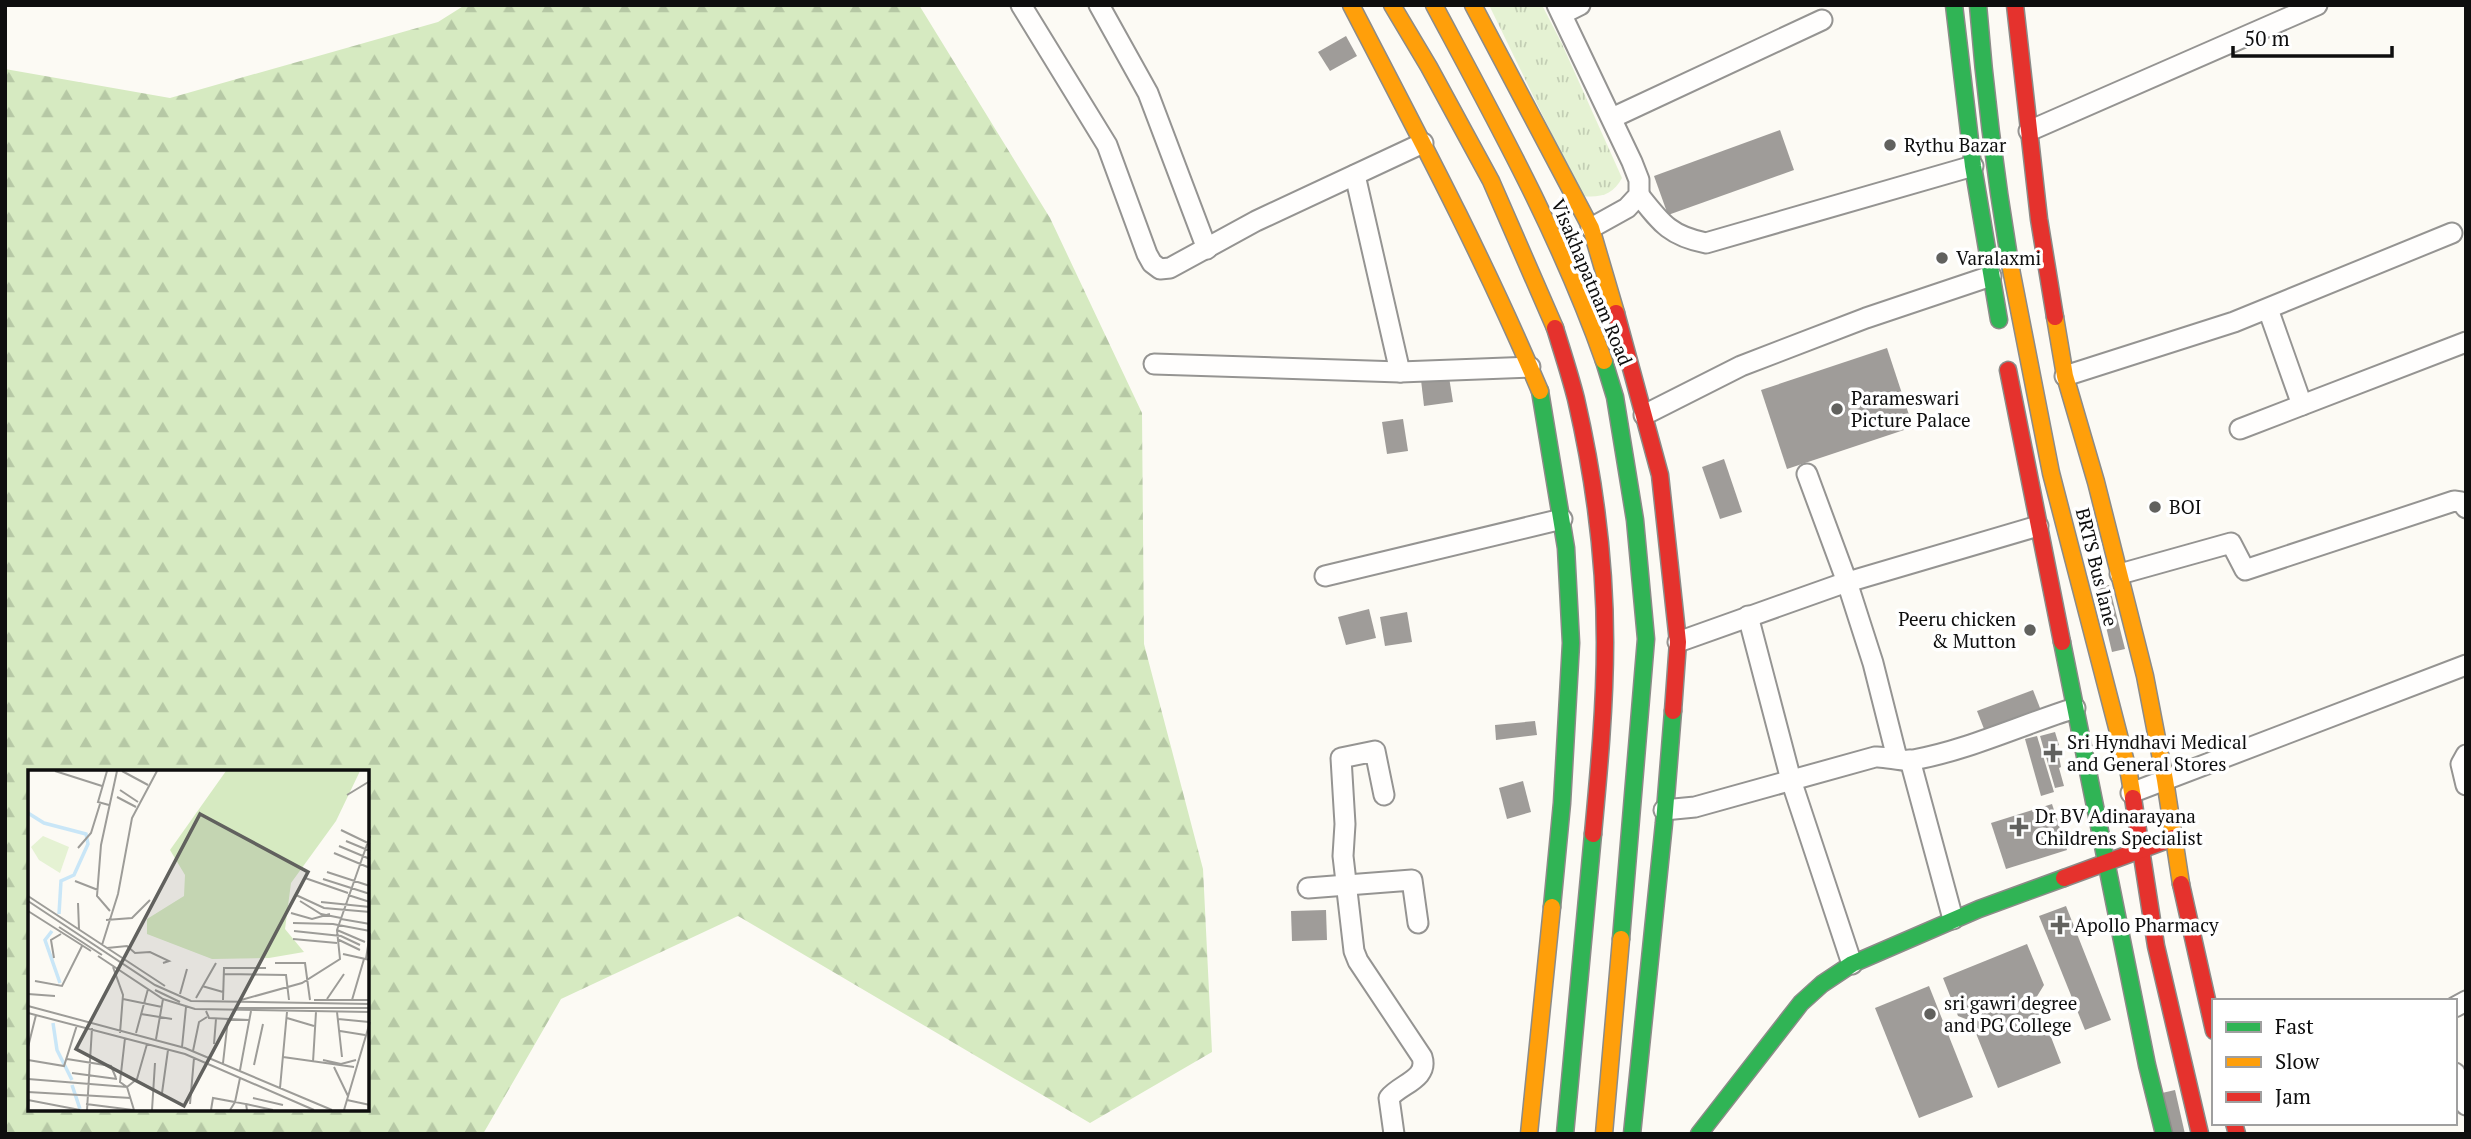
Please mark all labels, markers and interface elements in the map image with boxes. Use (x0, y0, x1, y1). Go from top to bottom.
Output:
scale bar (2233, 14, 2392, 58)
text: 50 m (2244, 24, 2290, 52)
place label: Rythu Bazar (1904, 132, 2007, 157)
marker: Rythu Bazar (1882, 137, 1898, 153)
street label: Visakhapatnam Road (1546, 195, 1639, 369)
place label: Varalaxmi (1956, 245, 2041, 270)
marker: Varalaxmi (1934, 250, 1950, 266)
place label: Parameswari Picture Palace (1851, 385, 1971, 432)
marker: Parameswari Picture Palace (1829, 401, 1845, 417)
place label: BOI (2169, 494, 2201, 519)
marker: BOI (2147, 499, 2163, 515)
street label: BRTS Bus lane (2071, 505, 2124, 629)
place label: Peeru chicken & Mutton (1898, 606, 2016, 653)
marker: Peeru chicken & Mutton (2022, 622, 2038, 638)
place label: Sri Hyndhavi Medical and General Stores (2067, 729, 2247, 776)
marker: Sri Hyndhavi Medical and General Stores (2045, 745, 2061, 761)
inset map (28, 770, 369, 1111)
place label: Dr BV Adinarayana Childrens Specialist (2035, 803, 2203, 850)
marker: Dr BV Adinarayana Childrens Specialist (2009, 817, 2029, 837)
place label: Apollo Pharmacy (2074, 912, 2219, 937)
marker: Apollo Pharmacy (2052, 917, 2068, 933)
place label: sri gawri degree and PG College (1944, 990, 2077, 1037)
legend (2212, 999, 2457, 1125)
marker: sri gawri degree and PG College (1922, 1006, 1938, 1022)
text: Fast (2275, 1012, 2314, 1040)
text: Slow (2275, 1047, 2320, 1075)
text: Jam (2275, 1082, 2311, 1110)

